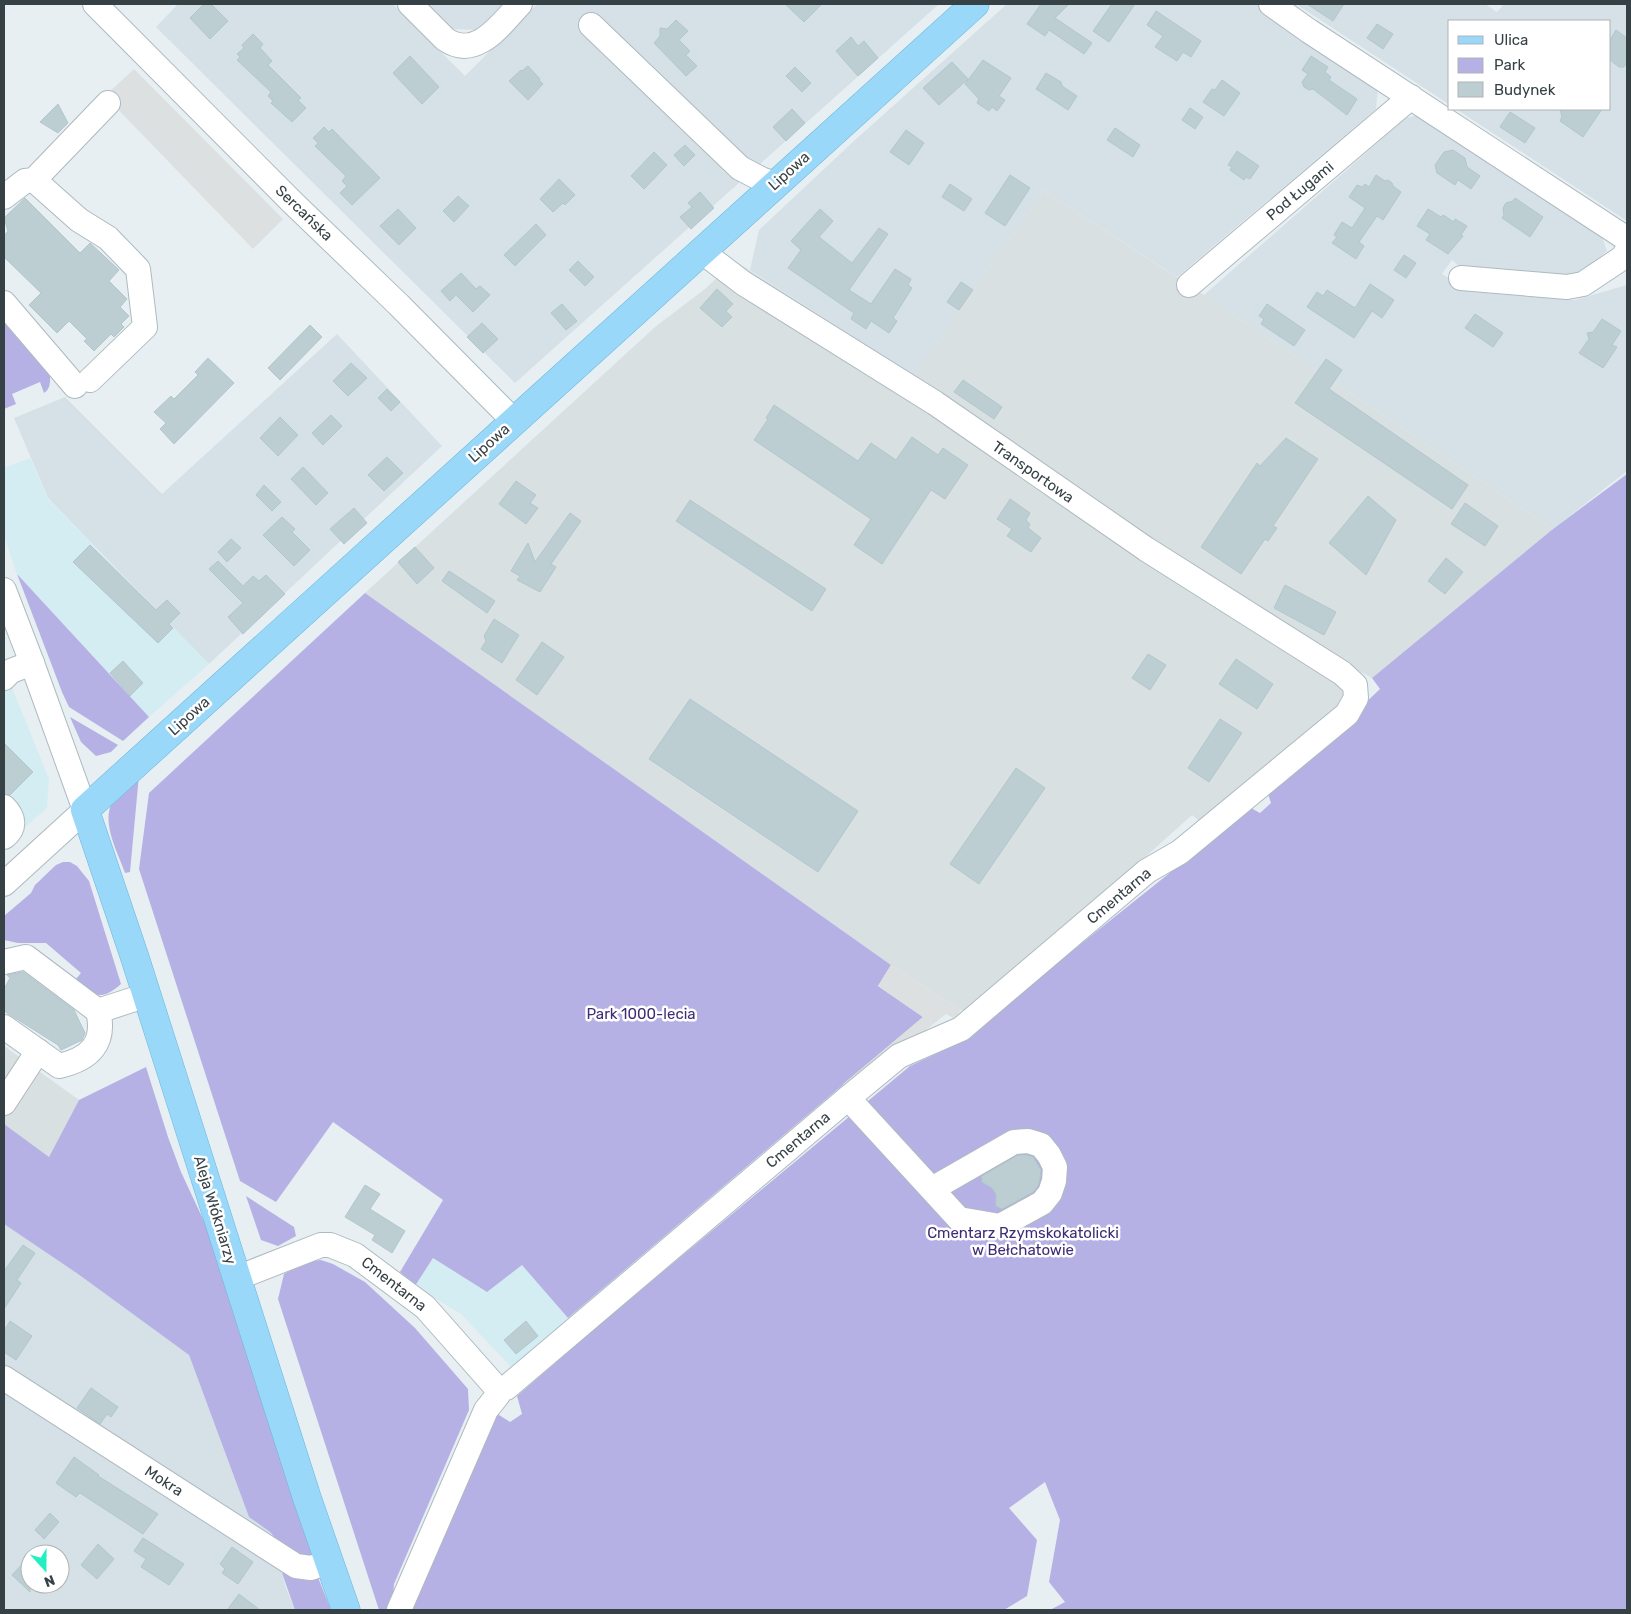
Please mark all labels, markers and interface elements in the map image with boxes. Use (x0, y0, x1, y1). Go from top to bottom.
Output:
legend (1448, 20, 1611, 110)
text: Ulica (1494, 31, 1528, 49)
text: Park (1494, 56, 1525, 74)
text: Budynek (1494, 81, 1556, 99)
street label: Lipowa (765, 148, 813, 194)
street label: Pod Ługami (1263, 158, 1337, 224)
street label: Sercańska (272, 181, 336, 245)
street label: Lipowa (465, 420, 513, 466)
street label: Transportowa (989, 437, 1077, 507)
street label: Lipowa (165, 693, 213, 739)
street label: Cmentarna (1083, 864, 1155, 928)
park label: Park 1000-lecia (586, 1005, 696, 1023)
street label: Cmentarna (762, 1108, 834, 1172)
street label: Aleja Włókniarzy (190, 1153, 240, 1267)
park label: Cmentarz Rzymskokatolicki w Bełchatowie (927, 1224, 1119, 1259)
street label: Cmentarna (358, 1253, 430, 1315)
street label: Mokra (141, 1462, 187, 1500)
north arrow (20, 1544, 70, 1594)
text: N (42, 1571, 57, 1590)

